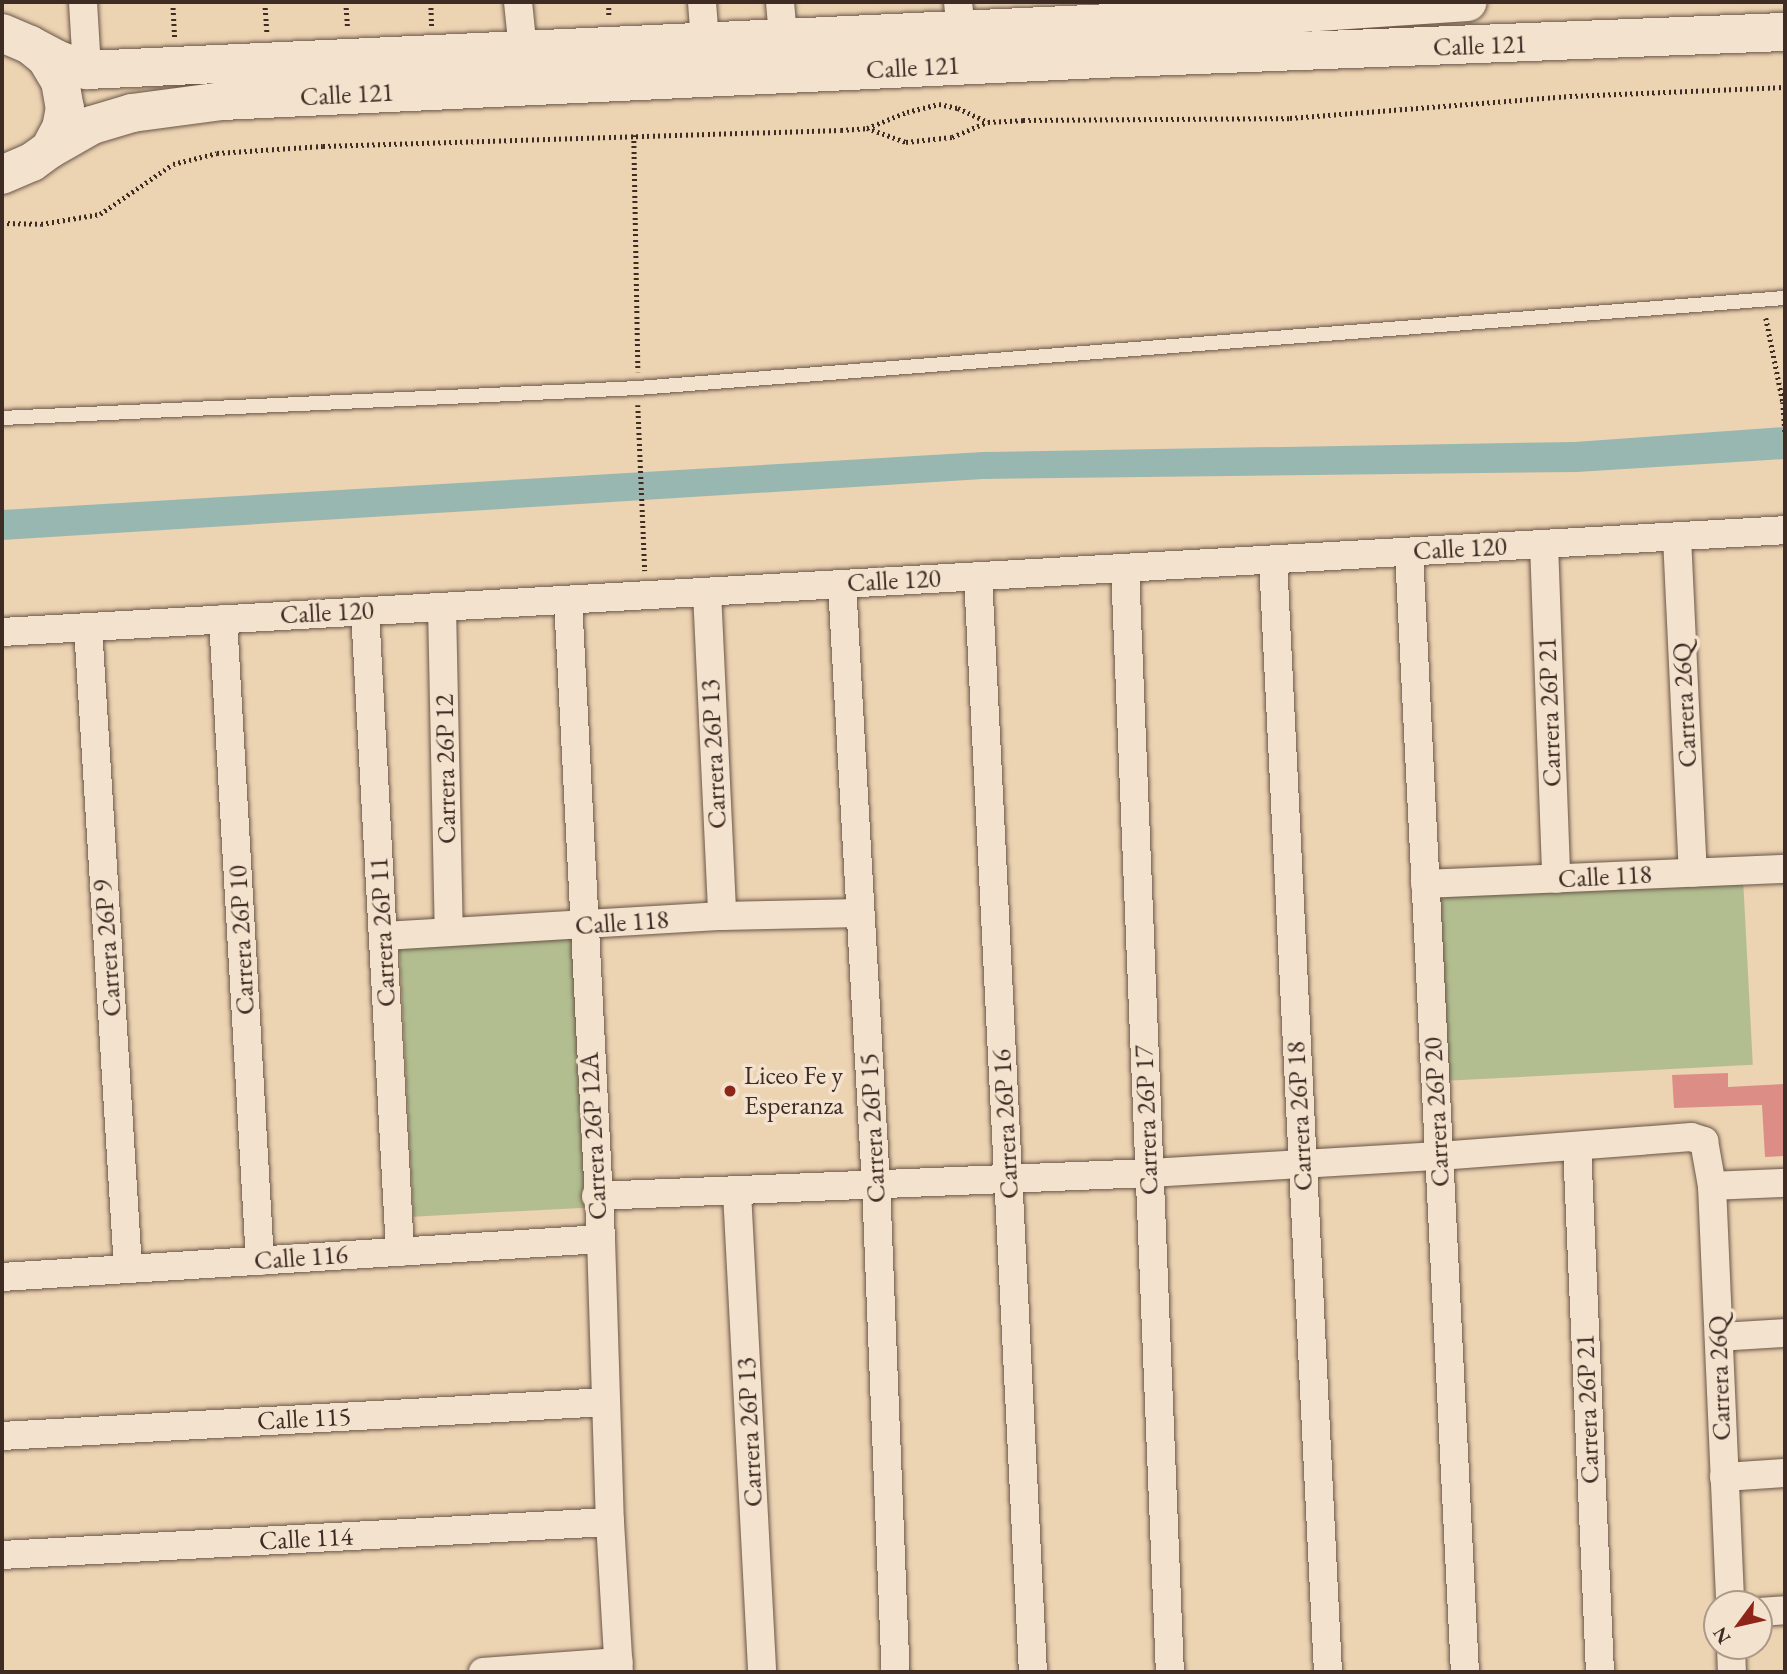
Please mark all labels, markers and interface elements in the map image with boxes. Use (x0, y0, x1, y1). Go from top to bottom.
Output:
street label: Calle 121 (1432, 29, 1528, 63)
street label: Calle 121 (865, 50, 961, 86)
street label: Calle 121 (299, 77, 395, 113)
street label: Calle 120 (1412, 531, 1508, 567)
street label: Calle 120 (846, 563, 942, 599)
street label: Calle 120 (279, 595, 375, 631)
street label: Carrera 26P 21 (1532, 636, 1568, 788)
street label: Carrera 26Q (1666, 642, 1704, 768)
street label: Carrera 26P 13 (694, 678, 734, 830)
street label: Carrera 26P 12 (429, 694, 463, 844)
street label: Carrera 26P 11 (363, 856, 403, 1008)
street label: Calle 118 (1557, 859, 1653, 895)
street label: Carrera 26P 10 (222, 864, 262, 1016)
street label: Carrera 26P 9 (88, 878, 128, 1018)
street label: Calle 118 (574, 904, 670, 942)
street label: Carrera 26P 20 (1417, 1036, 1457, 1188)
street label: Carrera 26P 18 (1280, 1040, 1320, 1192)
street label: Carrera 26P 17 (1129, 1044, 1165, 1196)
street label: Carrera 26P 16 (986, 1048, 1026, 1200)
street label: Carrera 26P 12A (574, 1051, 614, 1221)
street label: Carrera 26P 15 (853, 1052, 893, 1204)
place label: Liceo Fe y Esperanza (744, 1060, 844, 1122)
marker: Liceo Fe y Esperanza (722, 1083, 738, 1099)
street label: Calle 116 (253, 1239, 349, 1277)
street label: Carrera 26Q (1702, 1315, 1738, 1441)
street label: Carrera 26P 21 (1570, 1333, 1606, 1485)
street label: Carrera 26P 13 (730, 1356, 770, 1508)
street label: Calle 115 (256, 1401, 352, 1437)
street label: Calle 114 (258, 1521, 354, 1557)
north arrow (1703, 1590, 1773, 1660)
text: N (1707, 1622, 1736, 1649)

